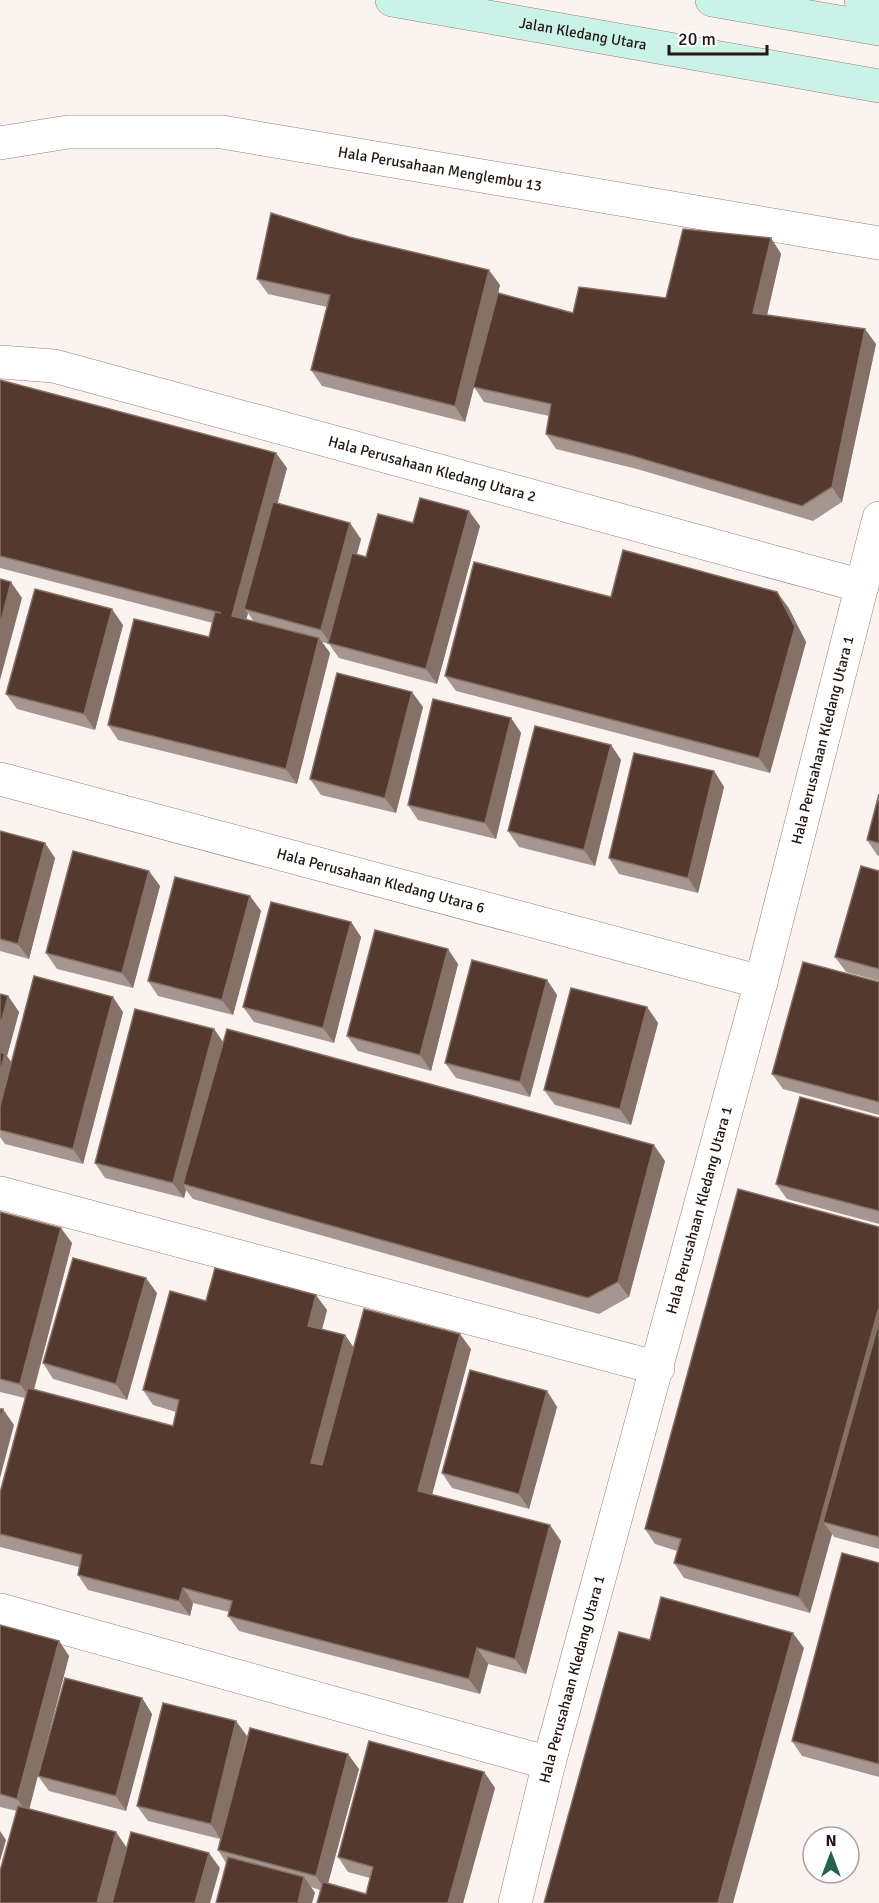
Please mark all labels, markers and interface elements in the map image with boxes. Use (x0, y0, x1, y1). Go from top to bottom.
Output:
street label: Jalan Kledang Utara (518, 14, 648, 54)
scale bar (669, 18, 766, 56)
text: 20 m (678, 28, 716, 50)
street label: Hala Perusahaan Menglembu 13 (337, 143, 543, 195)
street label: Hala Perusahaan Kledang Utara 2 (326, 432, 538, 506)
street label: Hala Perusahaan Kledang Utara 1 (787, 634, 858, 846)
street label: Hala Perusahaan Kledang Utara 6 (275, 844, 487, 917)
street label: Hala Perusahaan Kledang Utara 1 (662, 1104, 736, 1316)
street label: Hala Perusahaan Kledang Utara 1 (535, 1573, 609, 1785)
north arrow (801, 1825, 861, 1885)
text: N (825, 1831, 837, 1851)

